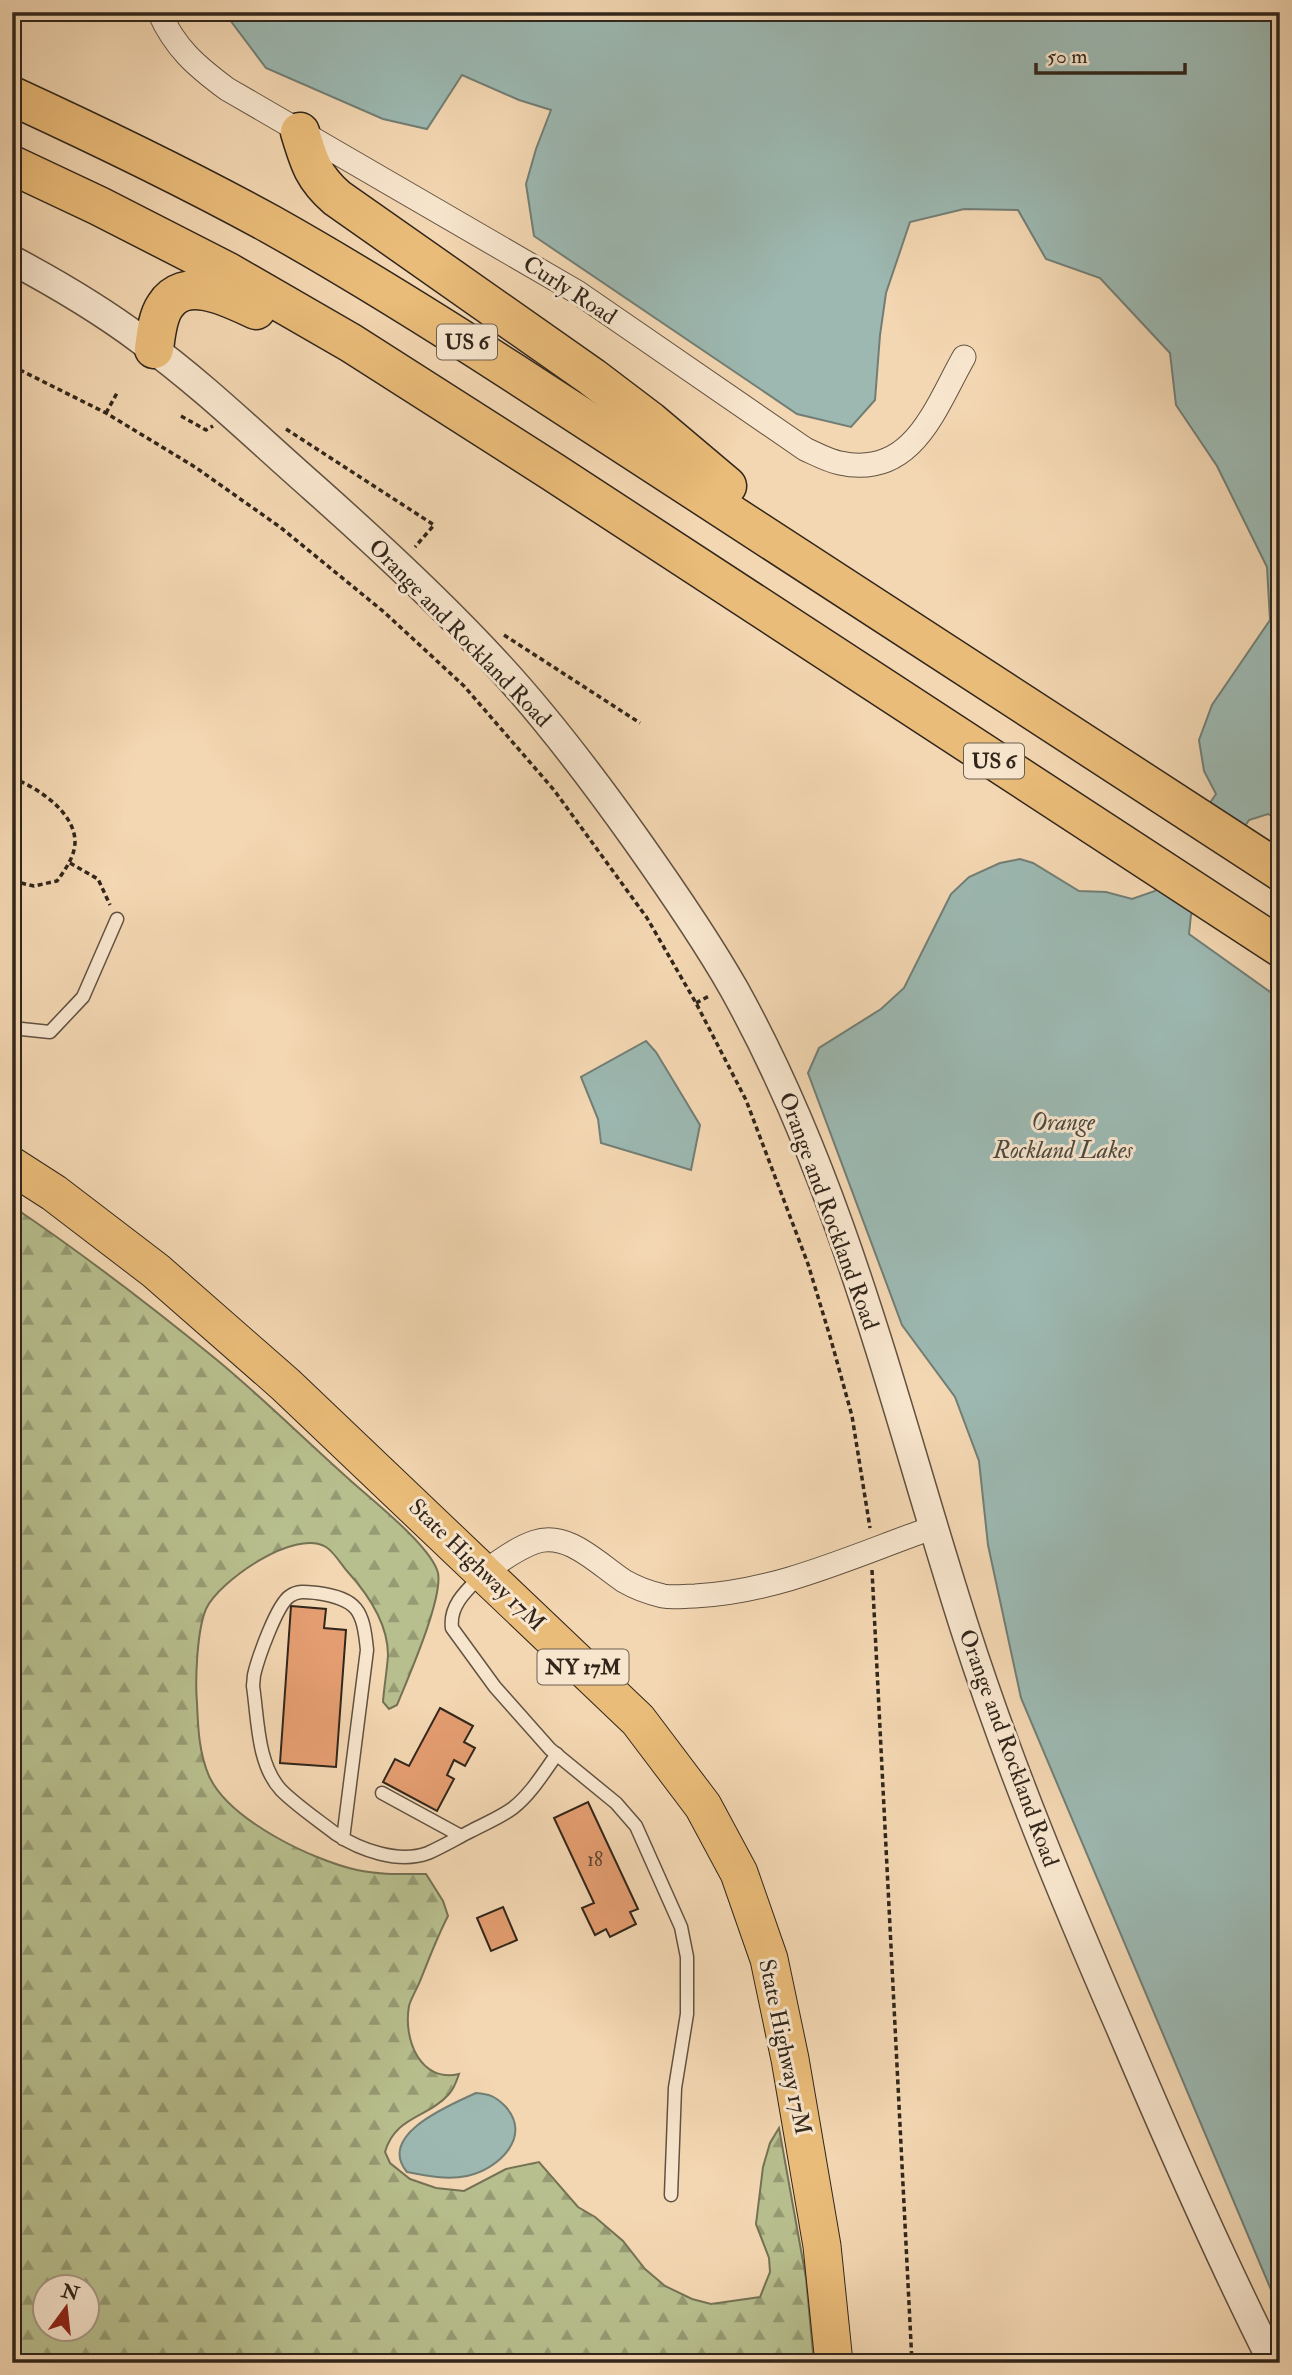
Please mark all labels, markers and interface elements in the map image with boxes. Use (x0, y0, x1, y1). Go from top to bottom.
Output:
scale bar (1036, 32, 1185, 76)
text: 50 m (1047, 43, 1088, 70)
street label: Curly Road (518, 249, 622, 331)
road number: US 6 (437, 324, 497, 360)
street label: Orange and Rockland Road (362, 533, 558, 733)
road number: US 6 (964, 744, 1024, 778)
street label: Orange and Rockland Road (772, 1088, 886, 1334)
water label: Orange Rockland Lakes (992, 1107, 1133, 1166)
street label: State Highway 17M (403, 1492, 551, 1638)
street label: Orange and Rockland Road (952, 1625, 1066, 1871)
road number: NY 17M (538, 1650, 628, 1684)
house number: 18 (587, 1848, 603, 1872)
street label: State Highway 17M (752, 1956, 818, 2138)
north arrow (32, 2274, 102, 2344)
text: N (58, 2278, 82, 2307)

